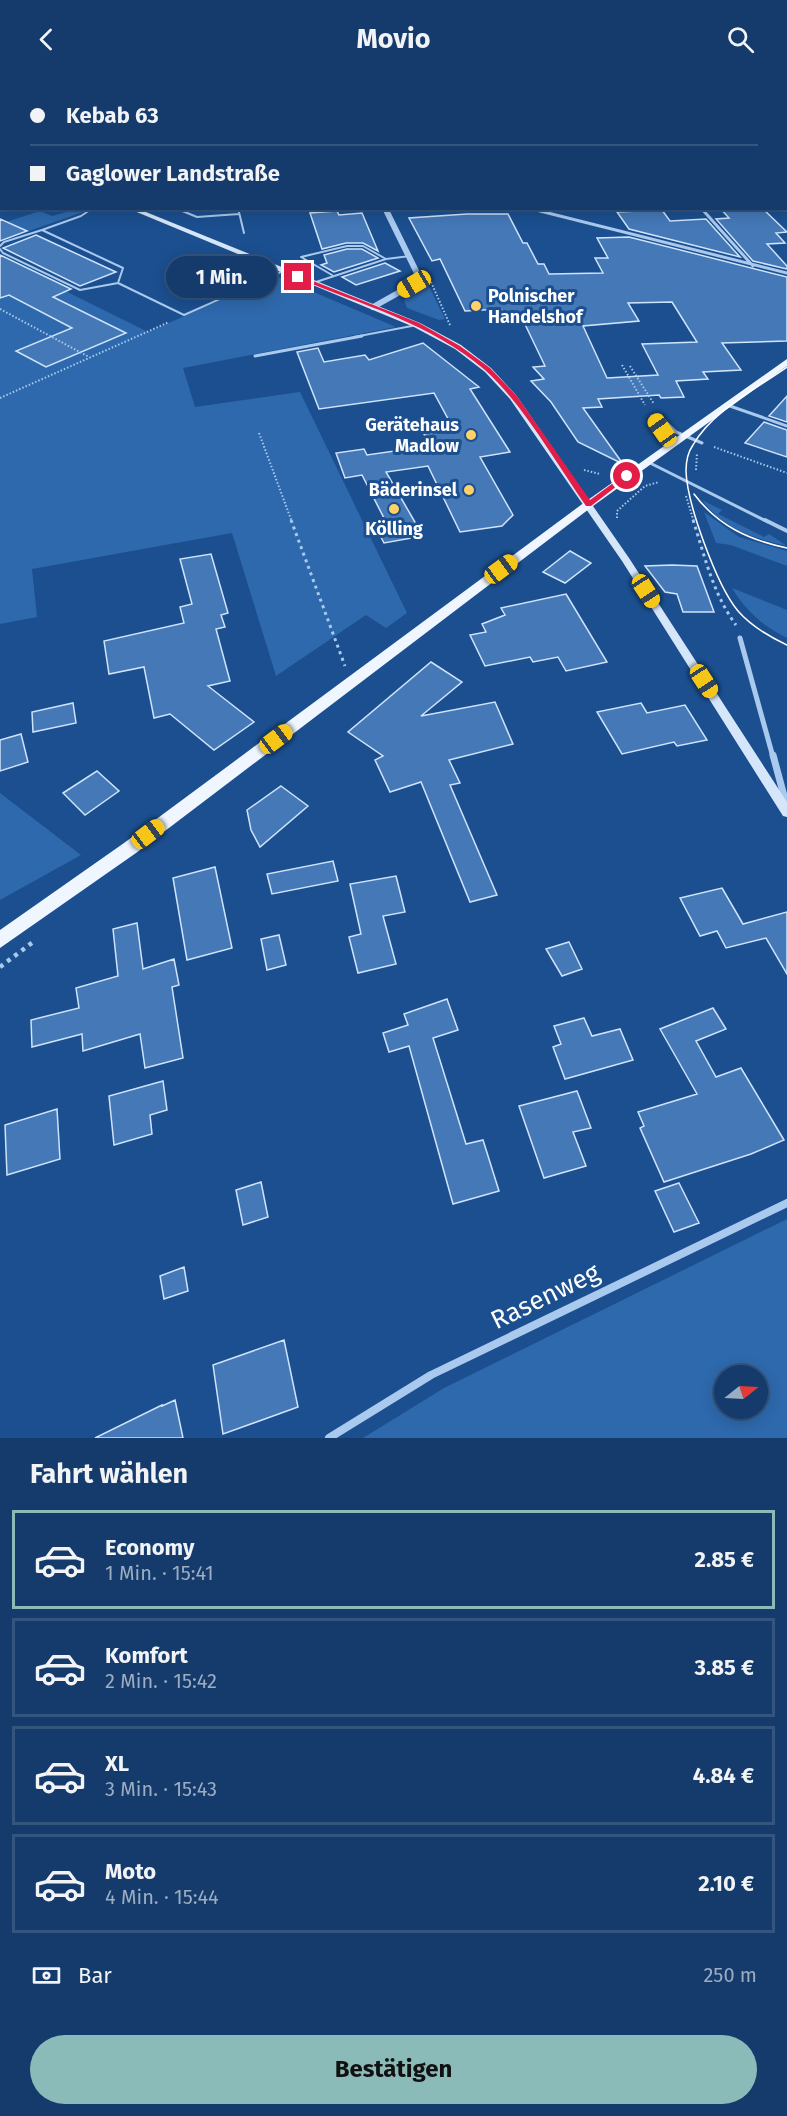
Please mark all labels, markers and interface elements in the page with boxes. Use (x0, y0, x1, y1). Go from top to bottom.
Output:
icon: back (30, 23, 63, 56)
text: Movio (356, 23, 431, 55)
icon: search (724, 23, 757, 56)
text: Kebab 63 (66, 102, 159, 129)
text: Gaglower Landstraße (66, 160, 280, 187)
callout: 1 Min. (166, 256, 277, 298)
route end (284, 263, 311, 290)
text: 1 Min. (196, 265, 247, 289)
car (394, 267, 434, 301)
place label: Polnischer Handelshof (488, 285, 584, 328)
marker: Polnischer Handelshof (469, 299, 483, 313)
car (644, 410, 680, 450)
place label: Gerätehaus Madlow (365, 414, 460, 457)
marker: Gerätehaus Madlow (464, 428, 478, 442)
route start (613, 462, 640, 489)
place label: Bäderinsel (369, 479, 458, 501)
marker: Bäderinsel (462, 483, 476, 497)
marker: Kölling (387, 502, 401, 516)
place label: Kölling (365, 518, 423, 540)
car (481, 551, 521, 587)
car (629, 571, 663, 611)
car (687, 661, 721, 701)
car (256, 721, 296, 757)
car (128, 816, 168, 852)
street label: Rasenweg (486, 1257, 605, 1336)
north arrow (714, 1365, 768, 1419)
map controls (714, 1365, 768, 1419)
text: Fahrt wählen (30, 1458, 188, 1490)
icon: car (33, 1533, 87, 1587)
text: Economy (105, 1534, 194, 1561)
text: 2.85 € (695, 1546, 754, 1573)
text: 1 Min. · 15:41 (105, 1561, 214, 1585)
icon: car (33, 1641, 87, 1695)
text: Komfort (105, 1642, 188, 1669)
text: 3.85 € (694, 1654, 754, 1681)
text: 2 Min. · 15:42 (105, 1669, 217, 1693)
icon: car (33, 1749, 87, 1803)
text: XL (105, 1750, 129, 1777)
text: 4.84 € (693, 1762, 754, 1789)
text: 3 Min. · 15:43 (105, 1777, 217, 1801)
icon: car (33, 1857, 87, 1911)
text: Moto (105, 1858, 156, 1885)
text: 2.10 € (698, 1870, 754, 1897)
text: 4 Min. · 15:44 (105, 1885, 219, 1909)
icon: cash (30, 1959, 63, 1992)
text: Bar (78, 1962, 112, 1989)
text: 250 m (703, 1963, 757, 1987)
button: Bestätigen (30, 2035, 757, 2104)

